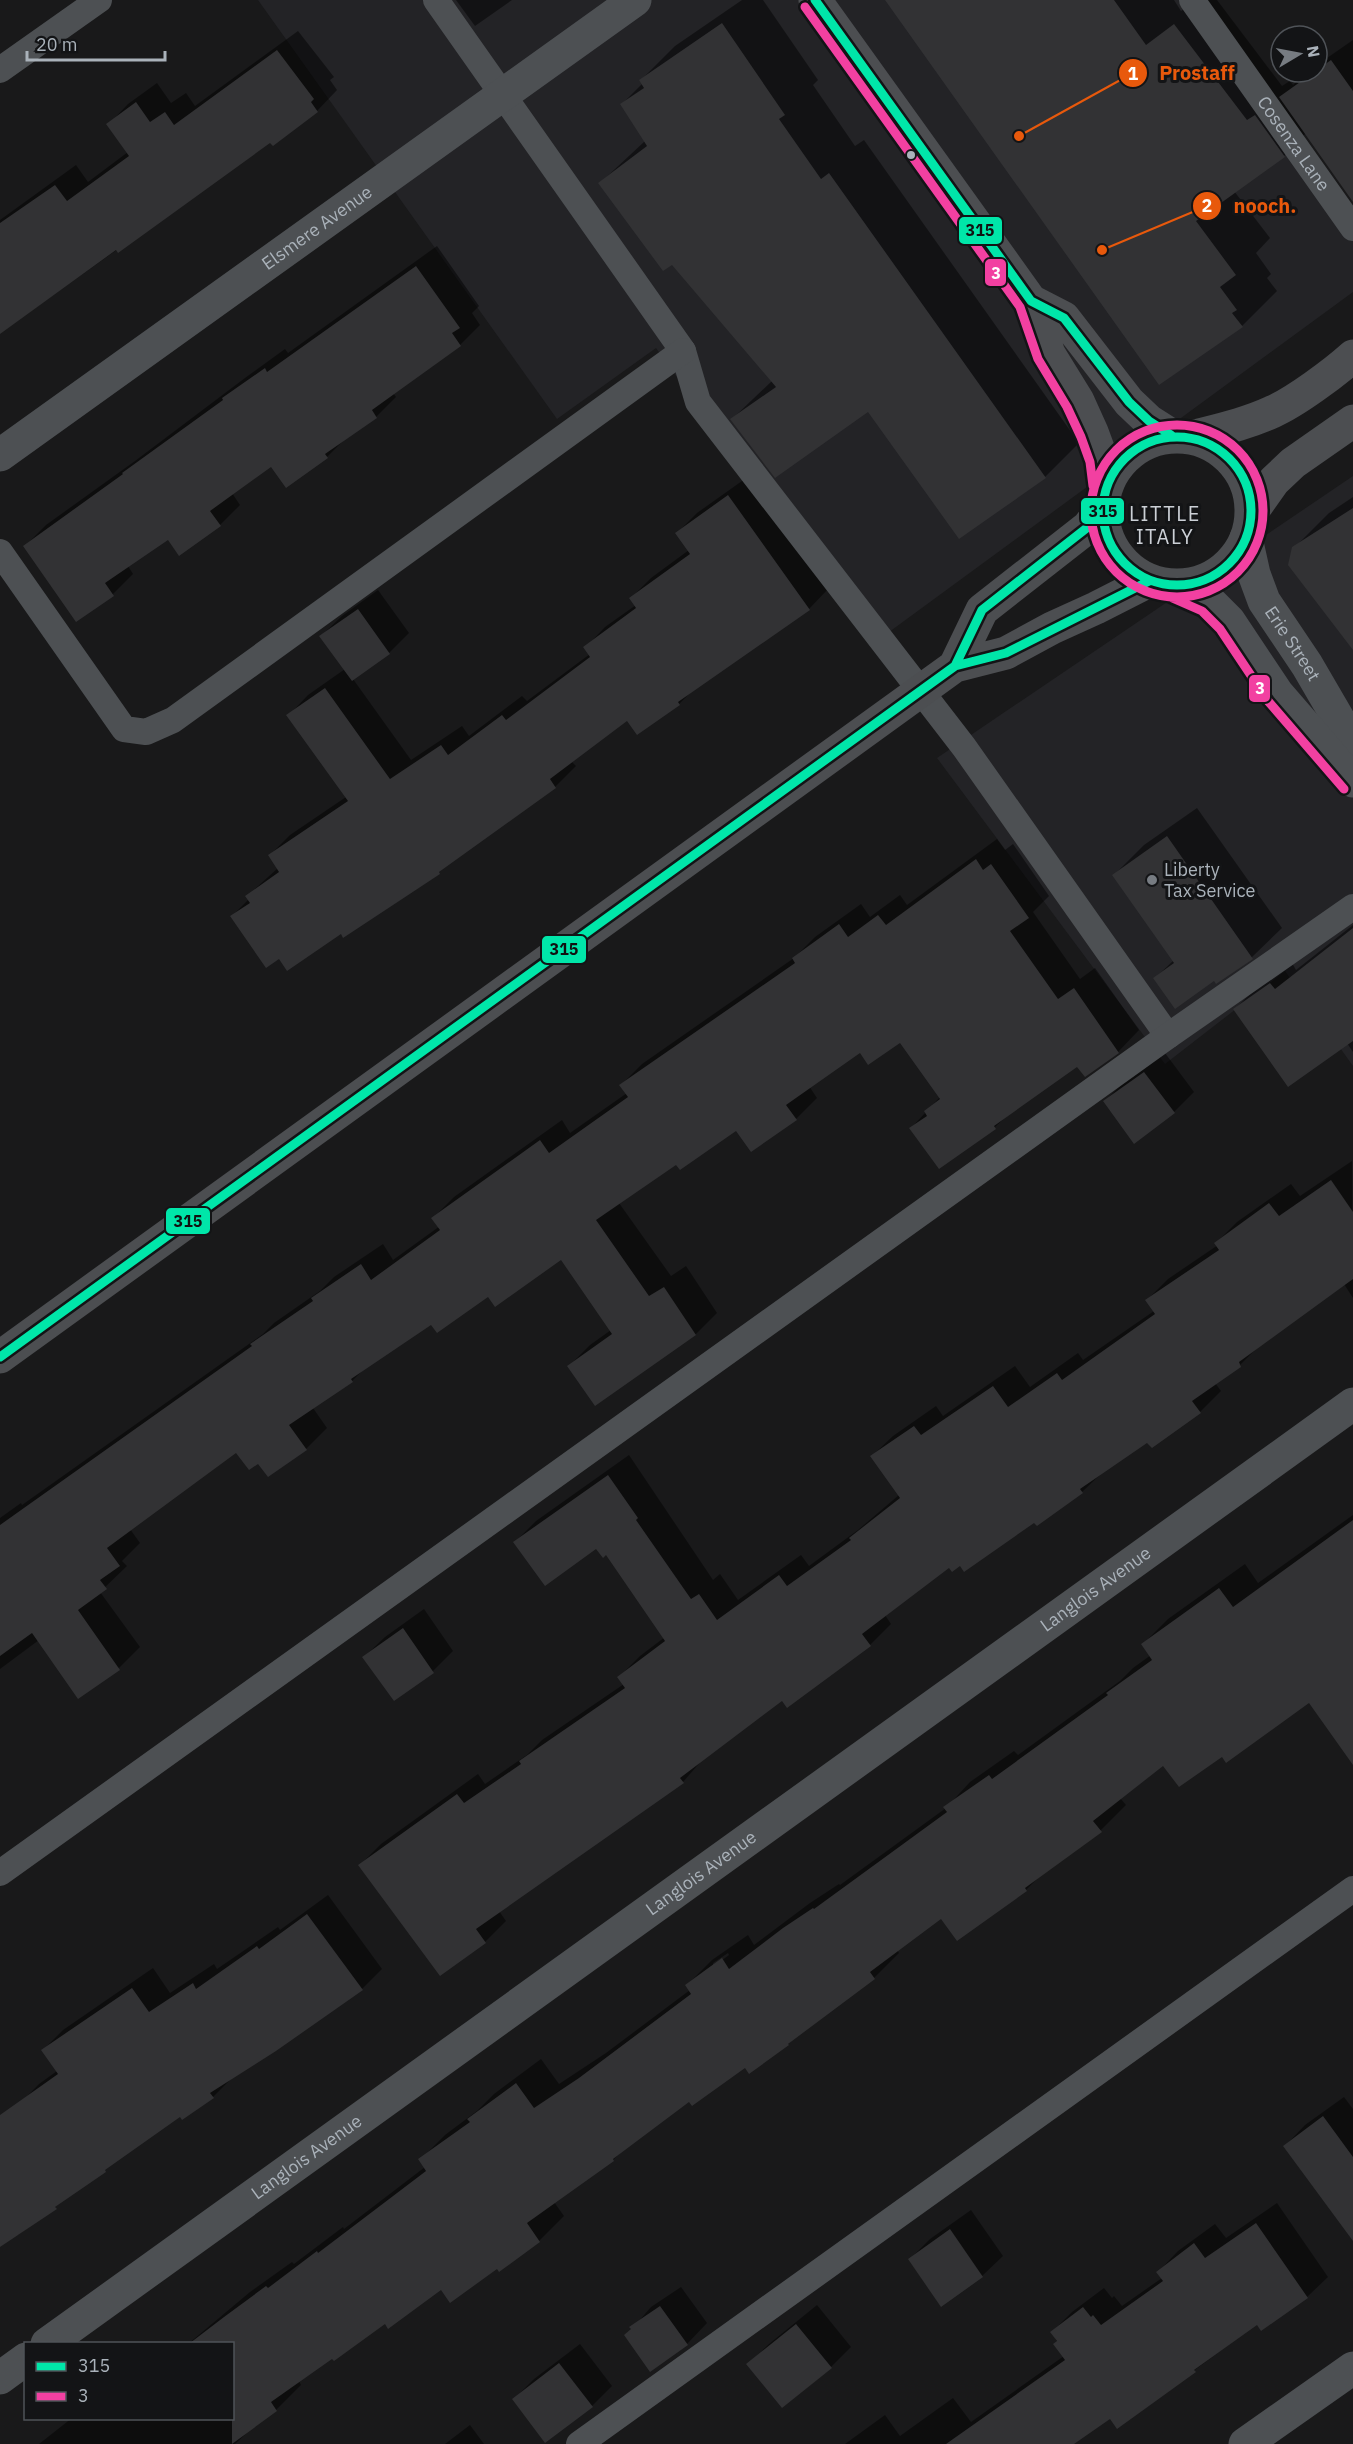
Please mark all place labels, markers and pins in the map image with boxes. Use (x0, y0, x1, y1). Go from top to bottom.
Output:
callout: Prostaff (1118, 54, 1247, 92)
unlabelled marker (905, 149, 917, 161)
callout: nooch. (1192, 187, 1309, 225)
place label: Liberty Tax Service (1164, 858, 1255, 902)
marker: Liberty Tax Service (1145, 873, 1159, 887)

